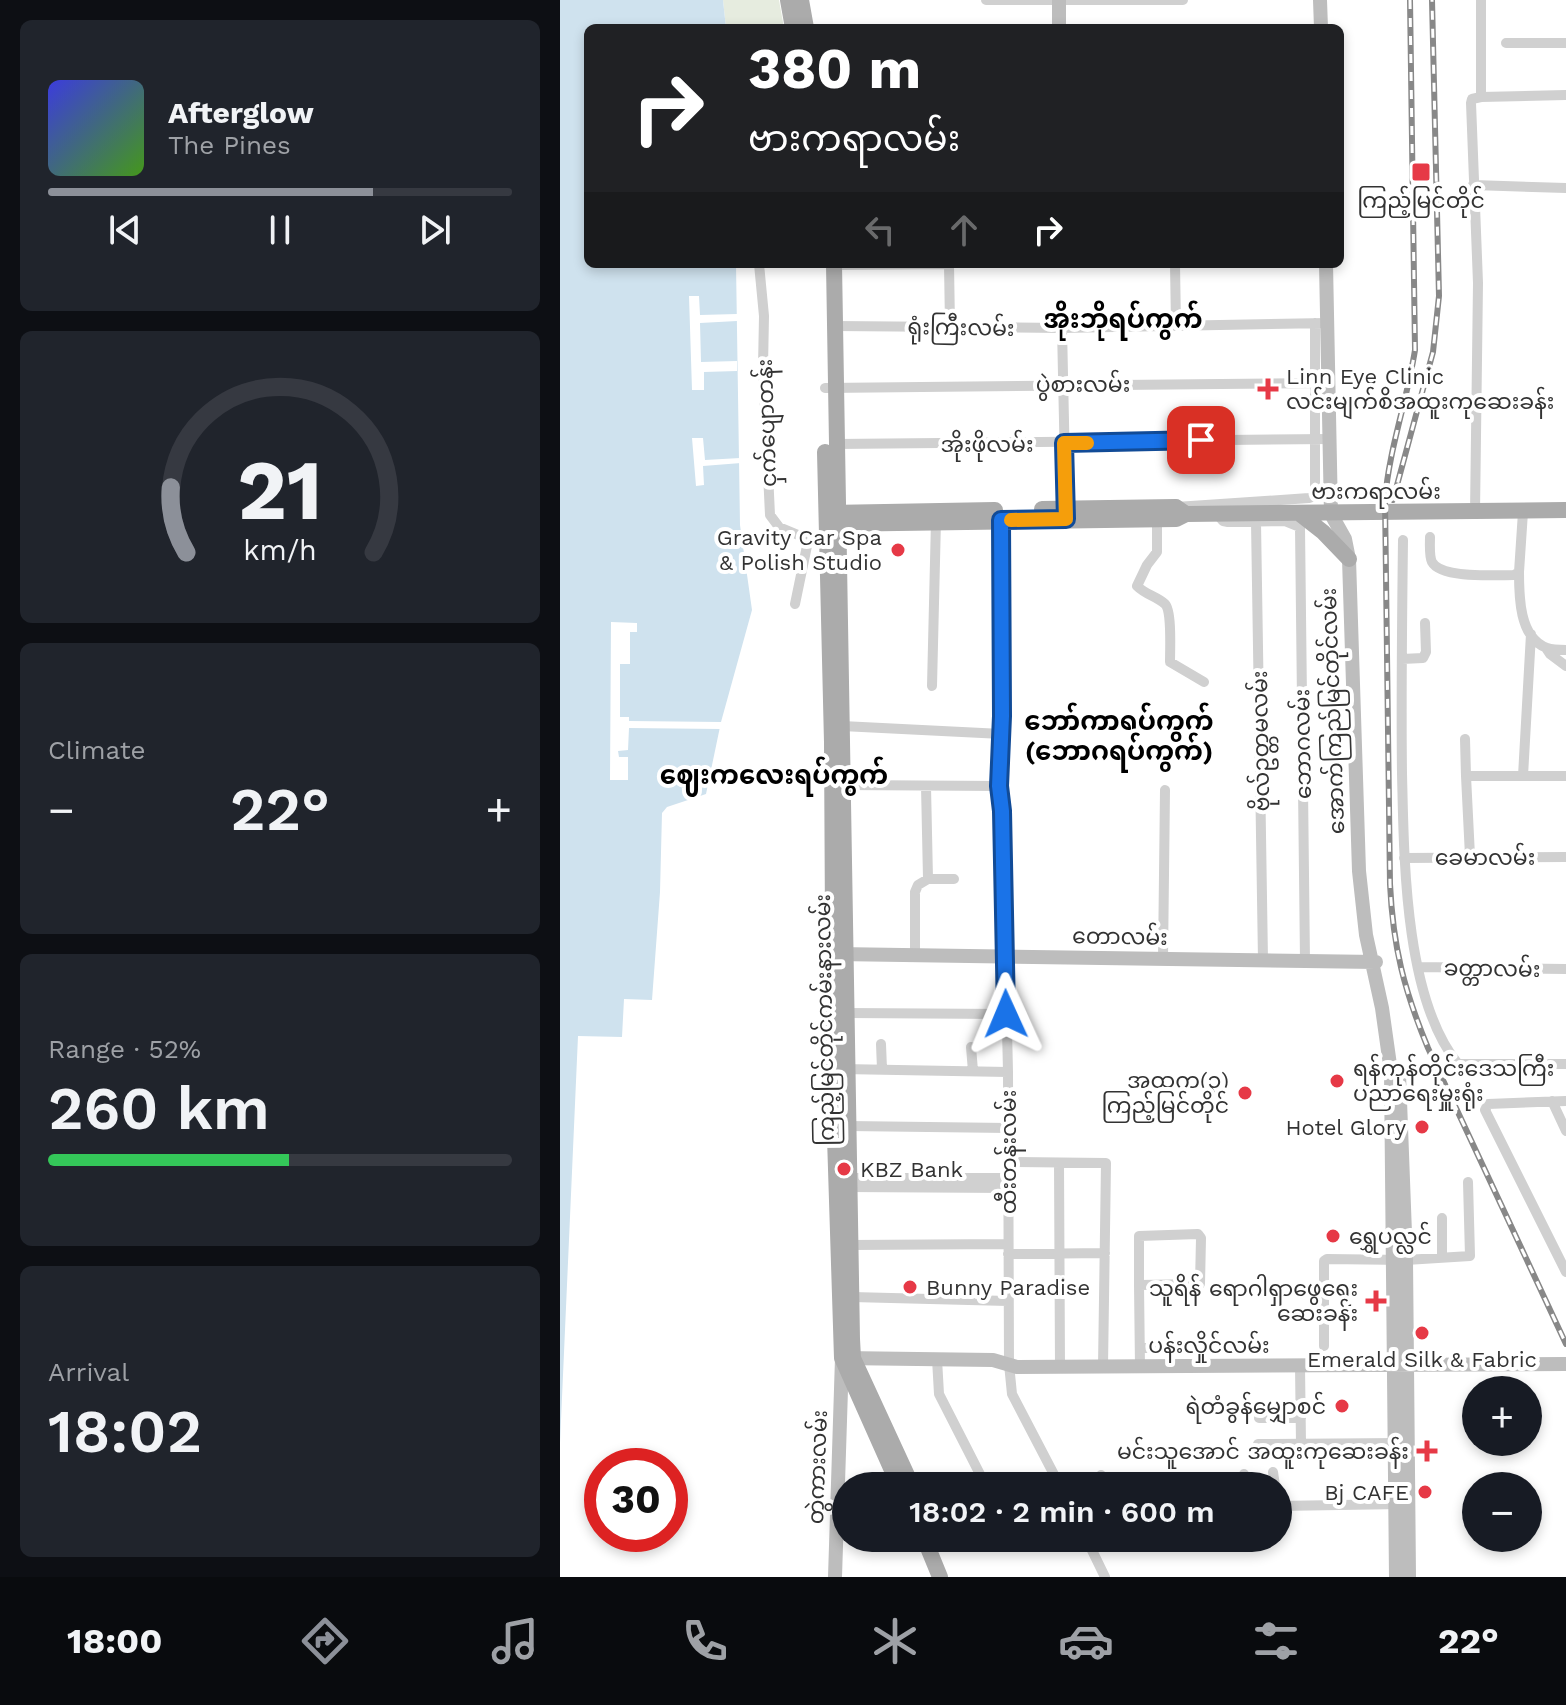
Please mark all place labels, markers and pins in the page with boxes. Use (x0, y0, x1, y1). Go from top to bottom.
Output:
marker: ကြည့်မြင်တိုင် (1410, 161, 1432, 183)
place label: ကြည့်မြင်တိုင် (1357, 185, 1485, 218)
place label: Linn Eye Clinic လင်းမျက်စိအထူးကုဆေးခန်း (1286, 364, 1554, 420)
marker: Linn Eye Clinic လင်းမျက်စိအထူးကုဆေးခန်း (1257, 378, 1279, 400)
pin (1167, 406, 1235, 474)
place label: Gravity Car Spa & Polish Studio (717, 525, 882, 575)
marker: Gravity Car Spa & Polish Studio (889, 541, 907, 559)
place label: ရန်ကုန်တိုင်းဒေသကြီး ပညာရေးမှူးရုံး (1353, 1053, 1554, 1111)
place label: အထက(၃) ကြည့်မြင်တိုင် (1102, 1068, 1229, 1123)
marker: ရန်ကုန်တိုင်းဒေသကြီး ပညာရေးမှူးရုံး (1328, 1072, 1346, 1090)
marker: အထက(၃) ကြည့်မြင်တိုင် (1236, 1084, 1254, 1102)
place label: Hotel Glory (1285, 1115, 1407, 1140)
marker: Hotel Glory (1413, 1118, 1431, 1136)
place label: KBZ Bank (860, 1157, 963, 1182)
marker: KBZ Bank (835, 1160, 853, 1178)
place label: ရွှေပလ္လင် (1349, 1221, 1432, 1254)
marker: ရွှေပလ္လင် (1324, 1227, 1342, 1245)
place label: သူရိန် ရောဂါရှာဖွေရေး ဆေးခန်း (1149, 1273, 1358, 1331)
place label: Bunny Paradise (926, 1275, 1090, 1300)
marker: Bunny Paradise (901, 1278, 919, 1296)
marker: သူရိန် ရောဂါရှာဖွေရေး ဆေးခန်း (1365, 1290, 1387, 1312)
marker: Emerald Silk & Fabric (1413, 1324, 1431, 1342)
place label: Emerald Silk & Fabric (1307, 1347, 1537, 1372)
place label: ရဲတံခွန်မျှောစင် (1185, 1391, 1326, 1424)
marker: ရဲတံခွန်မျှောစင် (1333, 1397, 1351, 1415)
place label: မင်းသူအောင် အထူးကုဆေးခန်း (1117, 1436, 1409, 1469)
marker: မင်းသူအောင် အထူးကုဆေးခန်း (1416, 1440, 1438, 1462)
place label: Bj CAFE (1324, 1480, 1409, 1505)
marker: Bj CAFE (1416, 1483, 1434, 1501)

